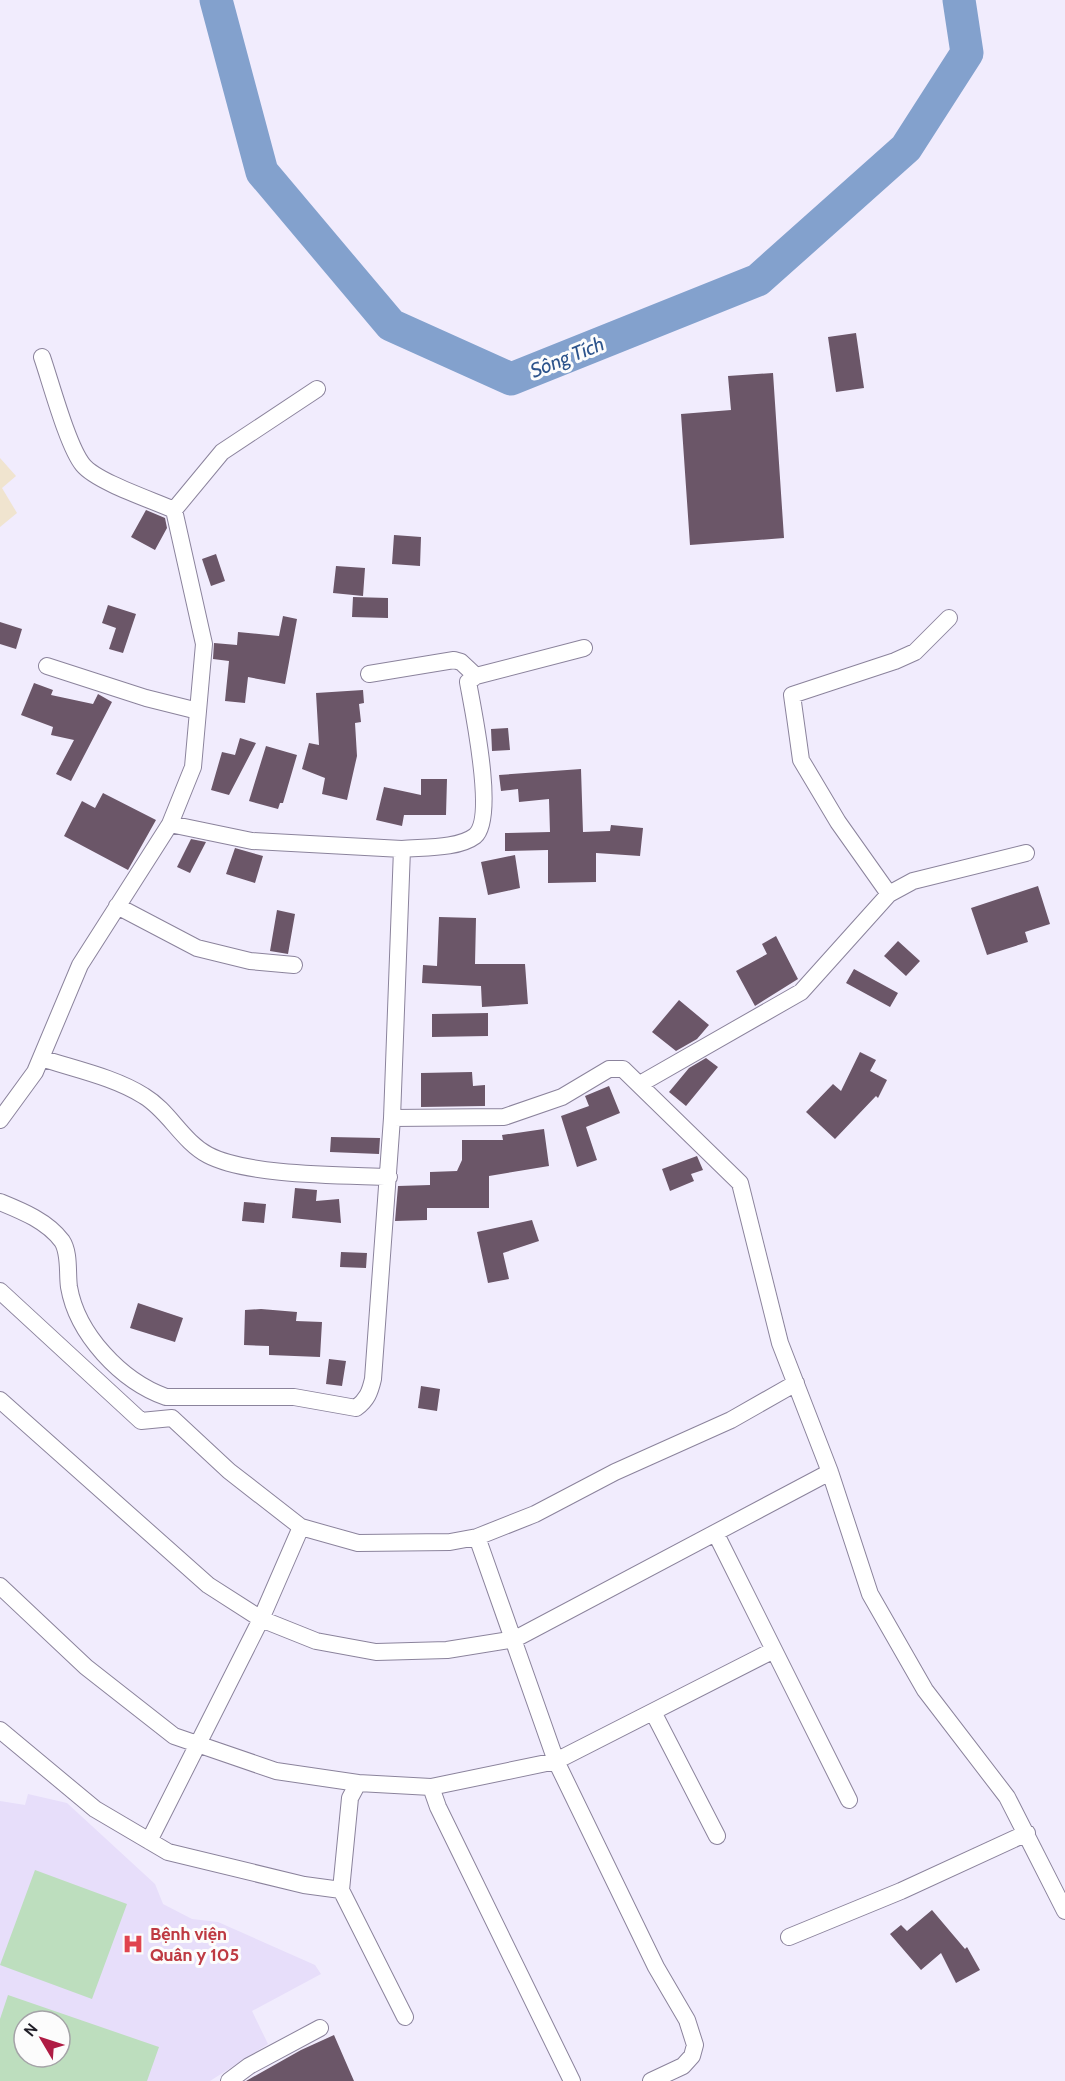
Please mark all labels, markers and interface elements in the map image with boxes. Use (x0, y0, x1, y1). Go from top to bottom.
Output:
water label: Sông Tích (527, 331, 607, 383)
place label: Bệnh viện Quân y 105 (150, 1923, 239, 1966)
hospital icon: Bệnh viện Quân y 105 (121, 1932, 145, 1956)
north arrow (12, 2009, 72, 2069)
text: N (20, 2020, 42, 2040)

